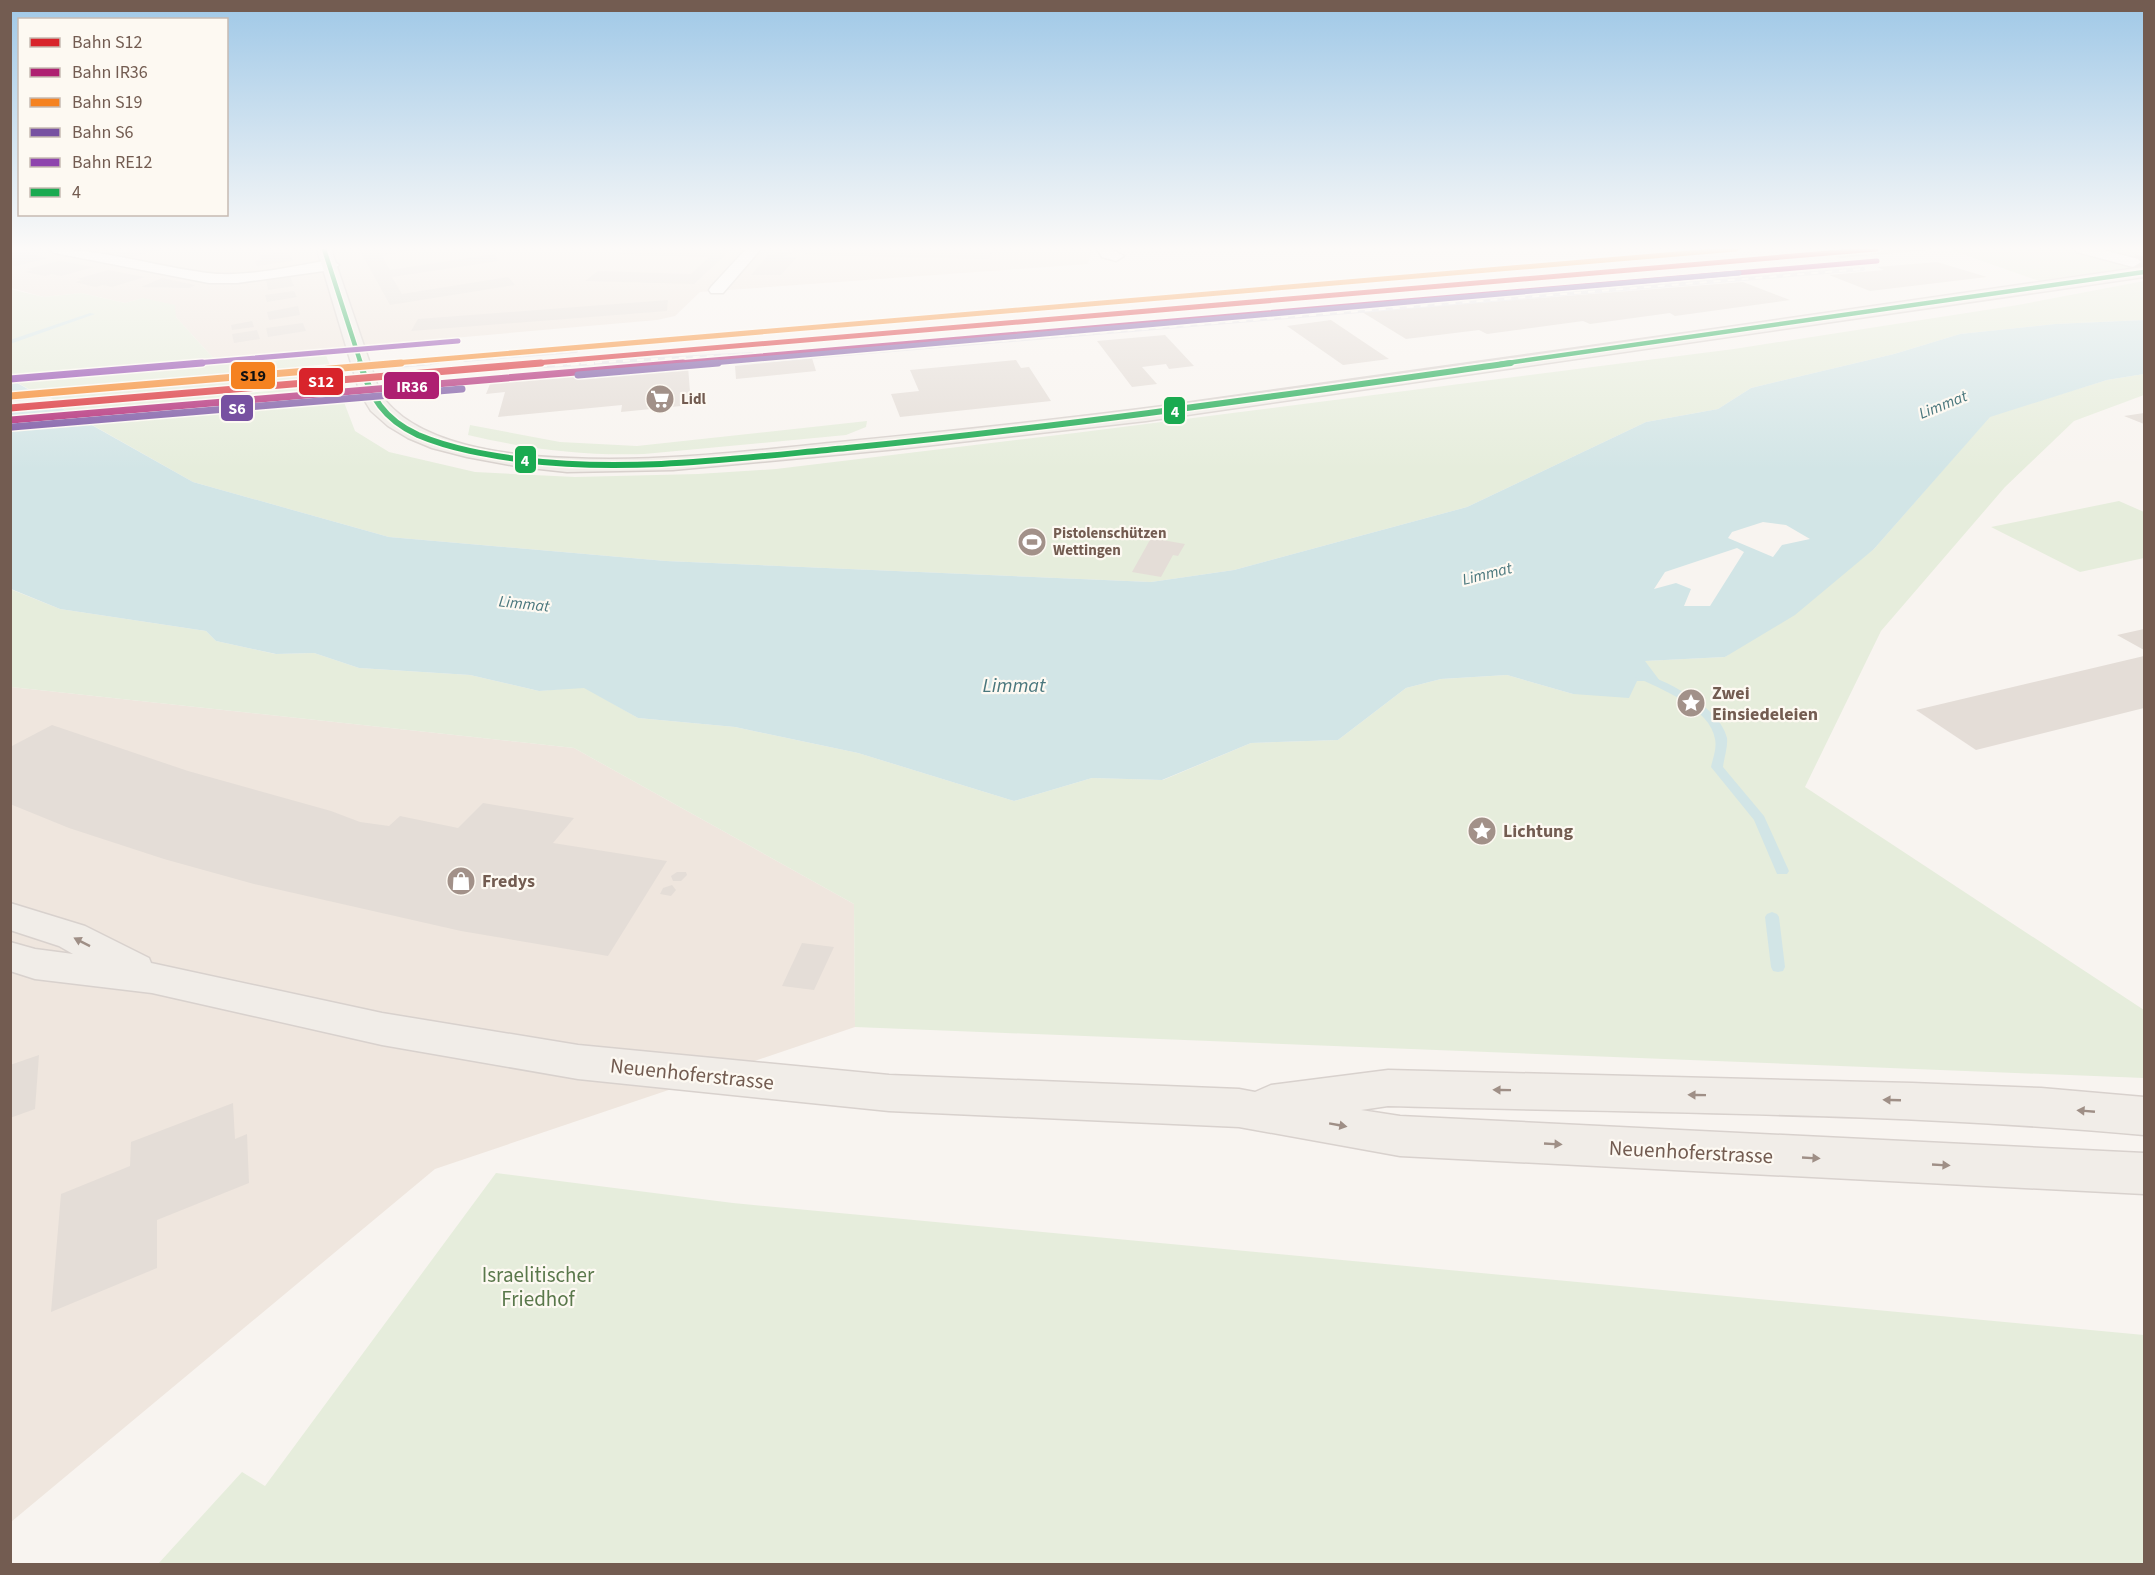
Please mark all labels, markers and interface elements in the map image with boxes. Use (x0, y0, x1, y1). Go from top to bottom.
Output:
legend (18, 18, 228, 216)
text: Bahn S12 (72, 30, 142, 55)
text: Bahn IR36 (72, 60, 148, 85)
text: Bahn S19 (72, 90, 142, 115)
text: Bahn S6 (72, 120, 134, 145)
text: Bahn RE12 (72, 150, 153, 175)
text: 4 (72, 180, 81, 205)
line badge: S19 (230, 361, 276, 390)
text: S19 (240, 365, 266, 387)
line badge: S12 (298, 367, 344, 396)
text: S12 (308, 371, 334, 393)
line badge: IR36 (383, 371, 440, 400)
text: IR36 (396, 376, 428, 398)
supermarket icon: Lidl (644, 383, 676, 415)
water label: Limmat (1915, 385, 1971, 425)
place label: Lidl (681, 389, 707, 410)
line badge: S6 (220, 394, 254, 422)
line badge: 4 (1163, 396, 1186, 425)
text: S6 (228, 398, 246, 420)
text: 4 (1171, 401, 1180, 423)
line badge: 4 (514, 445, 537, 474)
text: 4 (521, 450, 530, 472)
place label: Pistolenschützen Wettingen (1053, 523, 1166, 561)
sports icon: Pistolenschützen Wettingen (1016, 526, 1048, 558)
water label: Limmat (1460, 557, 1515, 591)
water label: Limmat (498, 590, 551, 618)
water label: Limmat (982, 672, 1046, 700)
place label: Zwei Einsiedeleien (1712, 681, 1818, 727)
place icon: Zwei Einsiedeleien (1675, 687, 1707, 719)
place icon: Lichtung (1466, 815, 1498, 847)
place label: Lichtung (1503, 819, 1573, 844)
shop icon: Fredys (445, 865, 477, 897)
place label: Fredys (482, 869, 535, 894)
one-way arrow (73, 937, 90, 946)
street label: Neuenhoferstrasse (609, 1050, 775, 1098)
one-way arrow (1492, 1085, 1511, 1095)
one-way arrow (1687, 1090, 1706, 1099)
one-way arrow (1882, 1096, 1901, 1105)
one-way arrow (2077, 1106, 2096, 1116)
one-way arrow (1329, 1121, 1348, 1130)
street label: Neuenhoferstrasse (1608, 1133, 1774, 1171)
one-way arrow (1544, 1140, 1563, 1149)
one-way arrow (1801, 1154, 1820, 1163)
one-way arrow (1932, 1160, 1951, 1169)
park label: Israelitischer Friedhof (482, 1260, 595, 1314)

